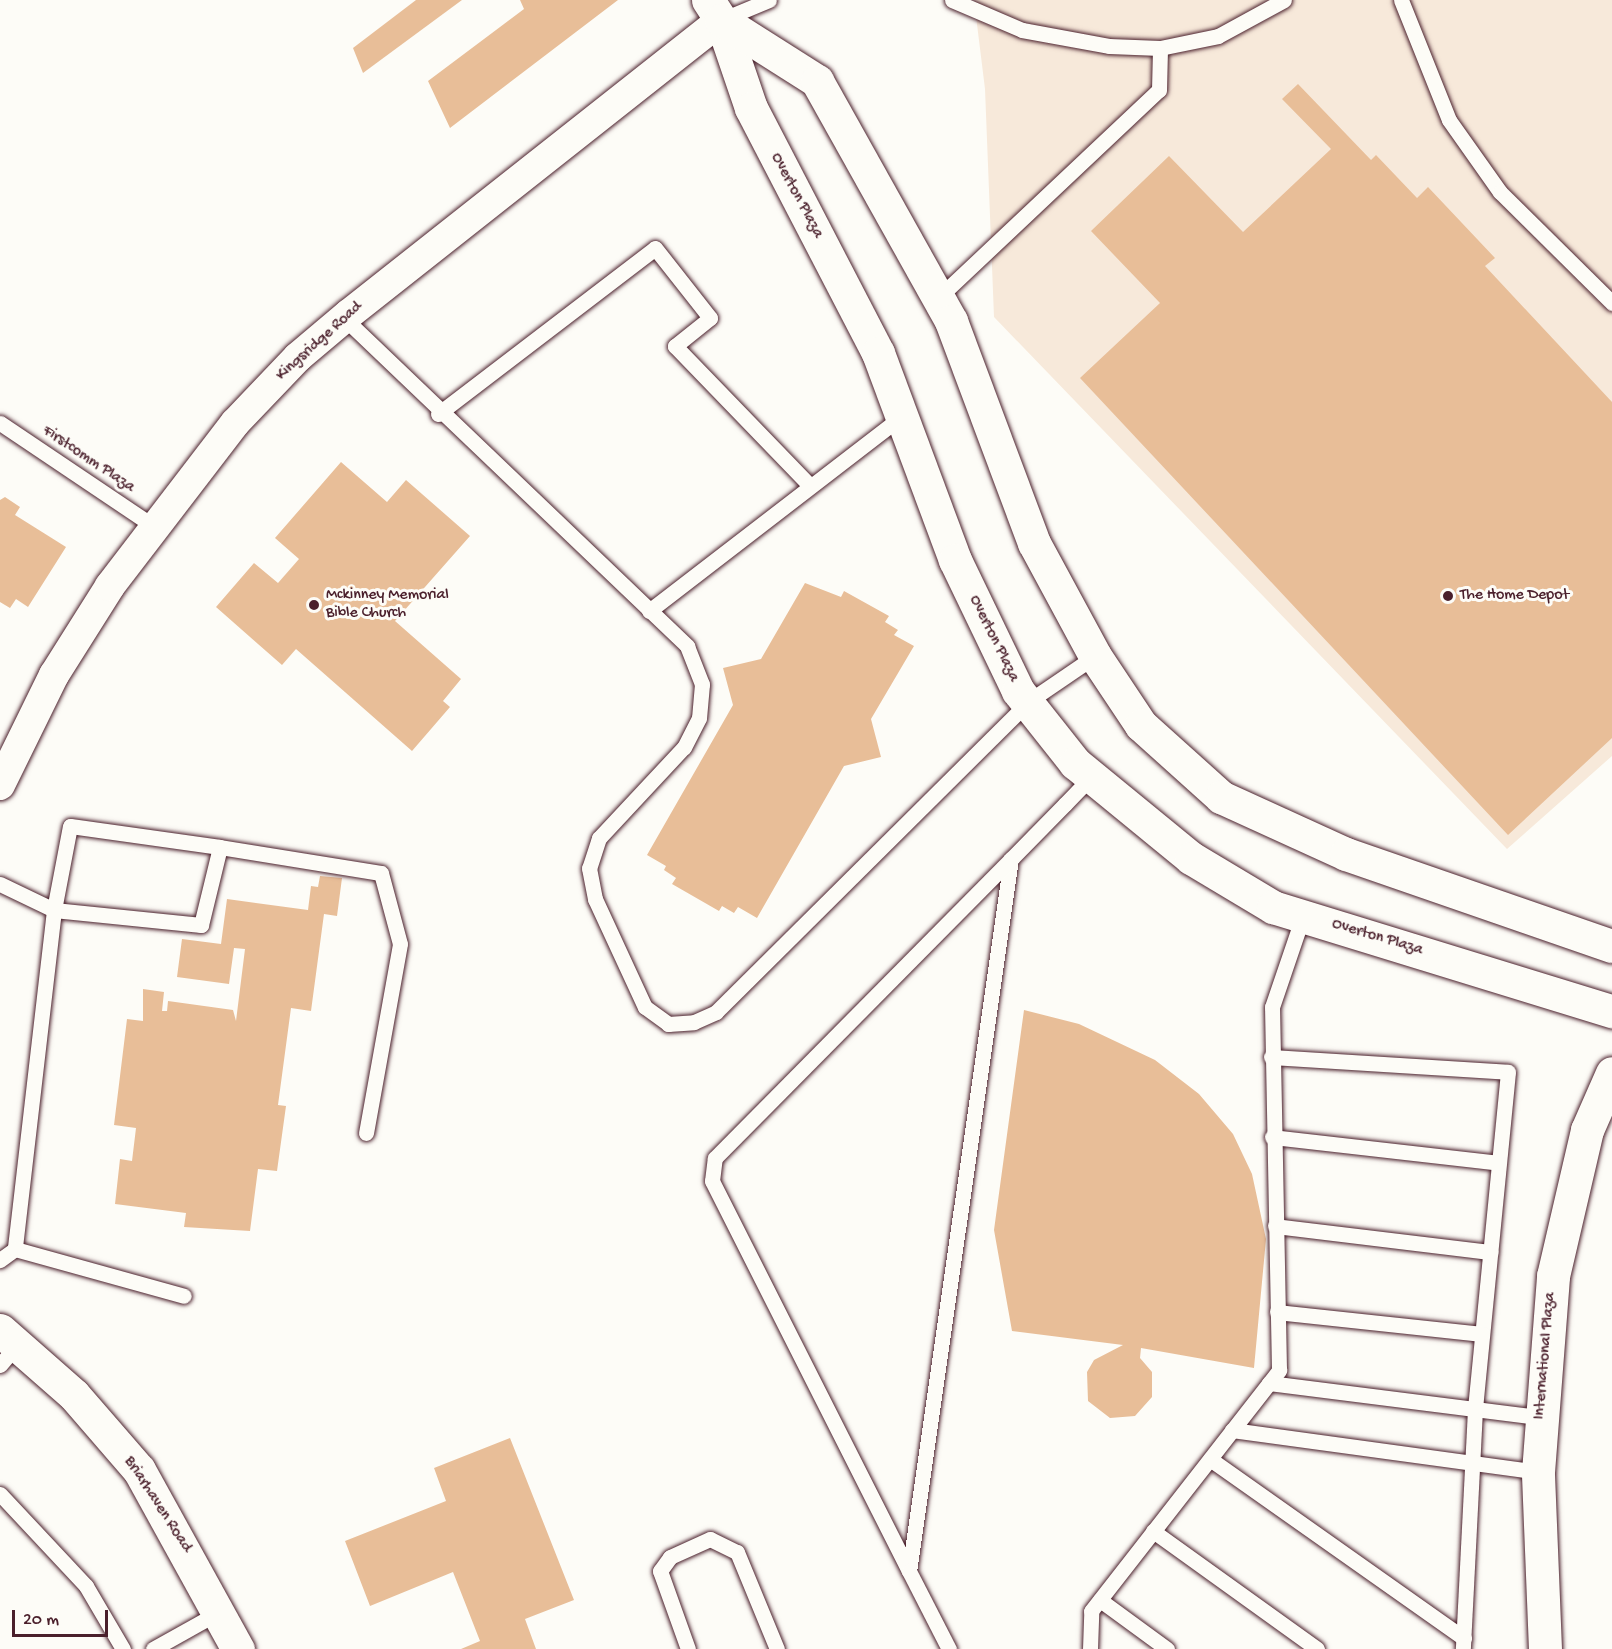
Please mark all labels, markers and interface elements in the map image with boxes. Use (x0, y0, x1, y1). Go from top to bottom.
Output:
street label: Overton Plaza (765, 150, 827, 242)
street label: Kingsridge Road (273, 298, 367, 386)
street label: Firstcomm Plaza (38, 422, 138, 498)
place label: Mckinney Memorial Bible Church (326, 586, 449, 624)
place label: The Home Depot (1460, 586, 1569, 606)
marker: The Home Depot (1441, 589, 1455, 603)
street label: Overton Plaza (964, 593, 1022, 685)
marker: Mckinney Memorial Bible Church (307, 598, 321, 612)
street label: Overton Plaza (1329, 915, 1425, 961)
street label: International Plaza (1531, 1292, 1561, 1420)
street label: Briarhaven Road (119, 1453, 195, 1557)
scale bar (15, 1598, 111, 1636)
text: 20 m (23, 1610, 59, 1631)

